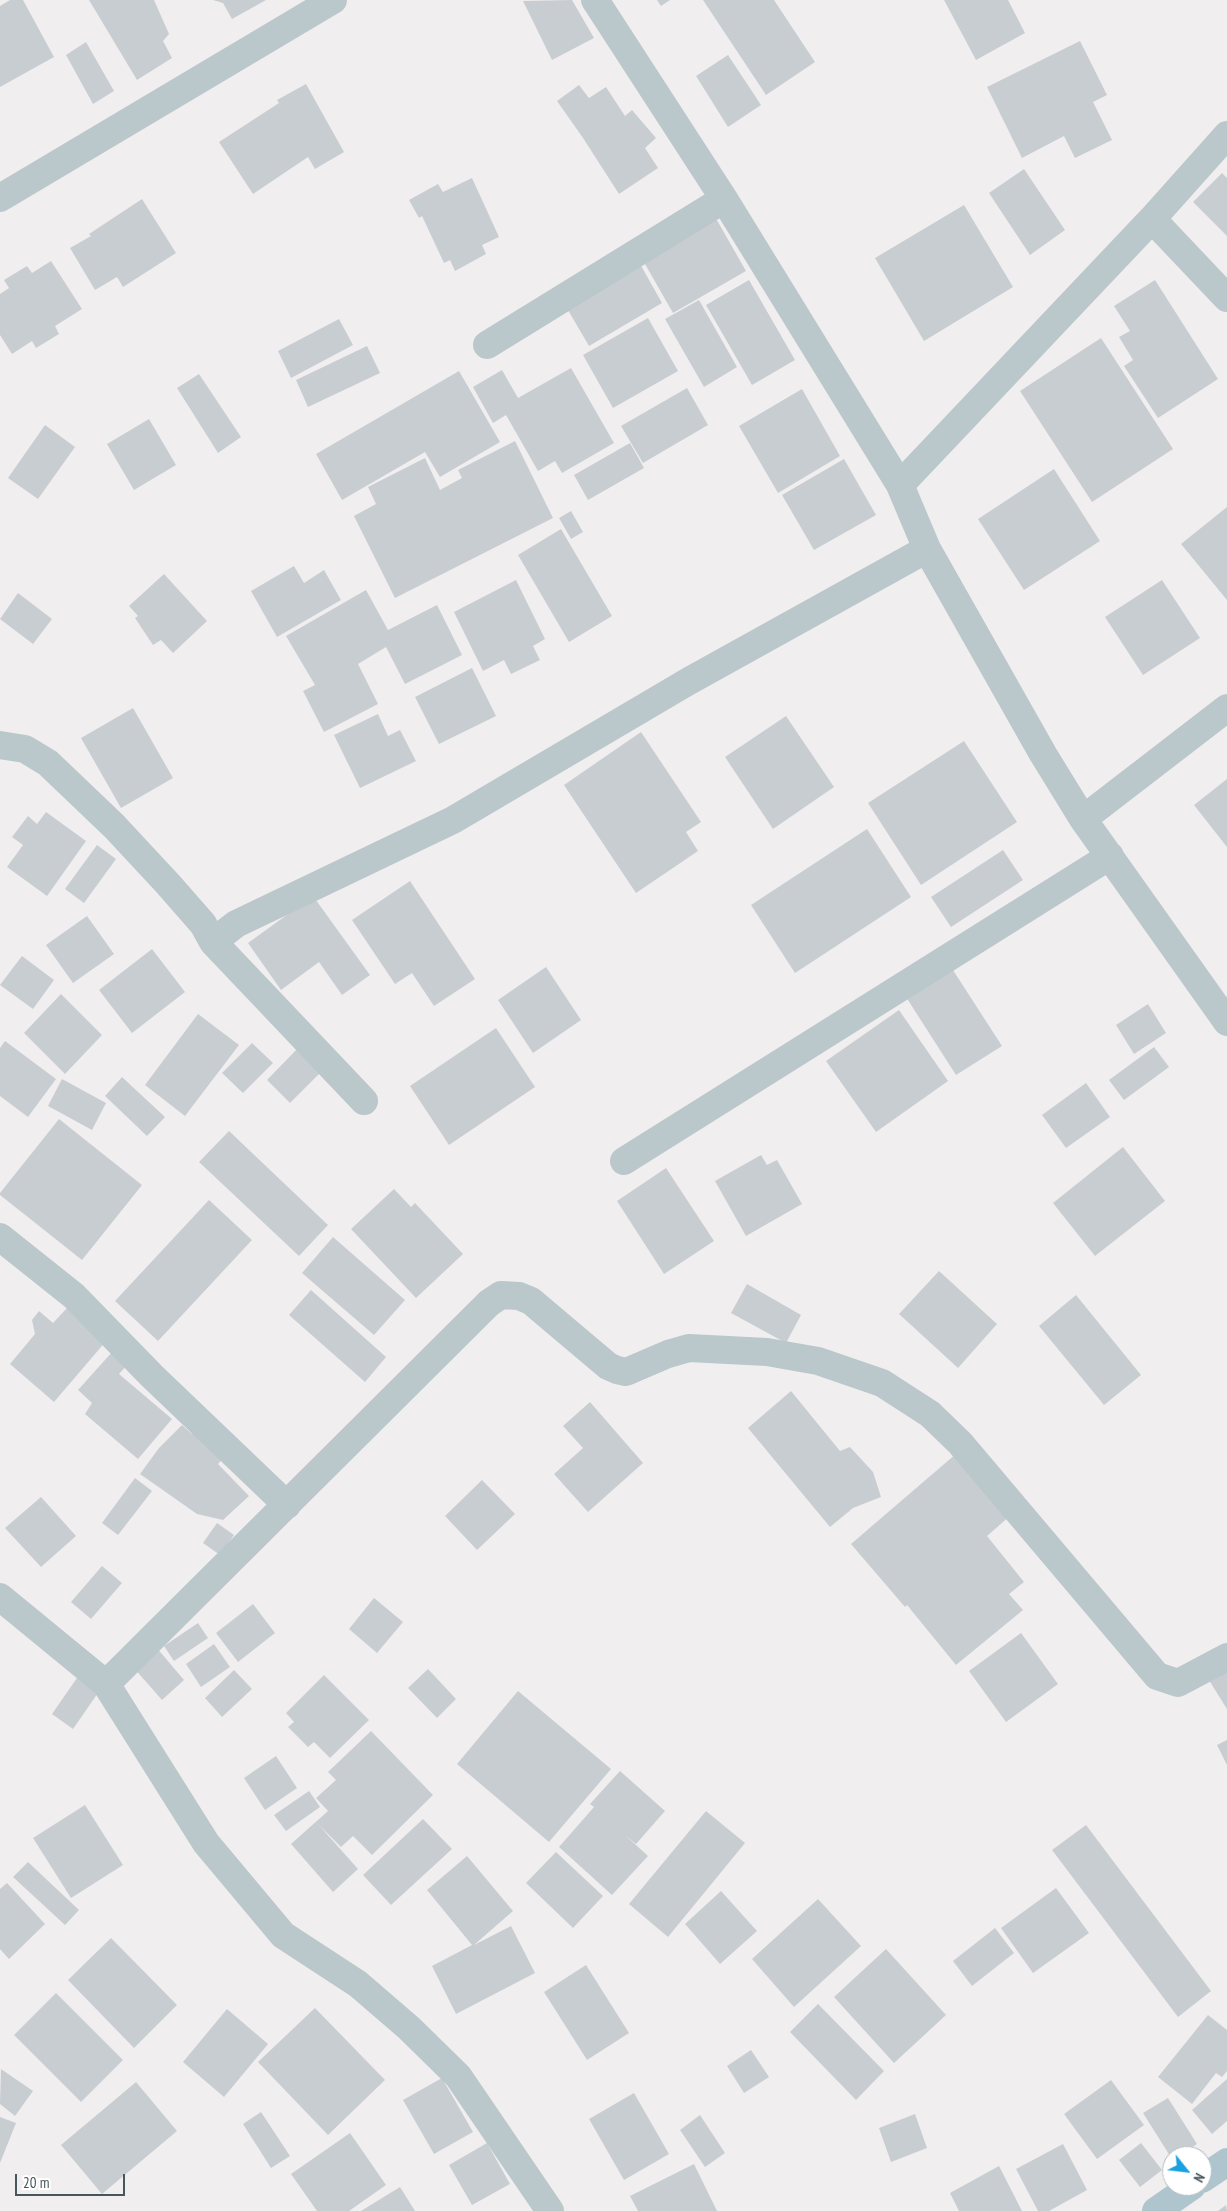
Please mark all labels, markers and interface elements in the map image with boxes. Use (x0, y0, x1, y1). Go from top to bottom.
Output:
north arrow (1162, 2146, 1212, 2196)
scale bar (18, 2164, 128, 2196)
text: N (1190, 2170, 1209, 2185)
text: 20 m (23, 2173, 49, 2192)

